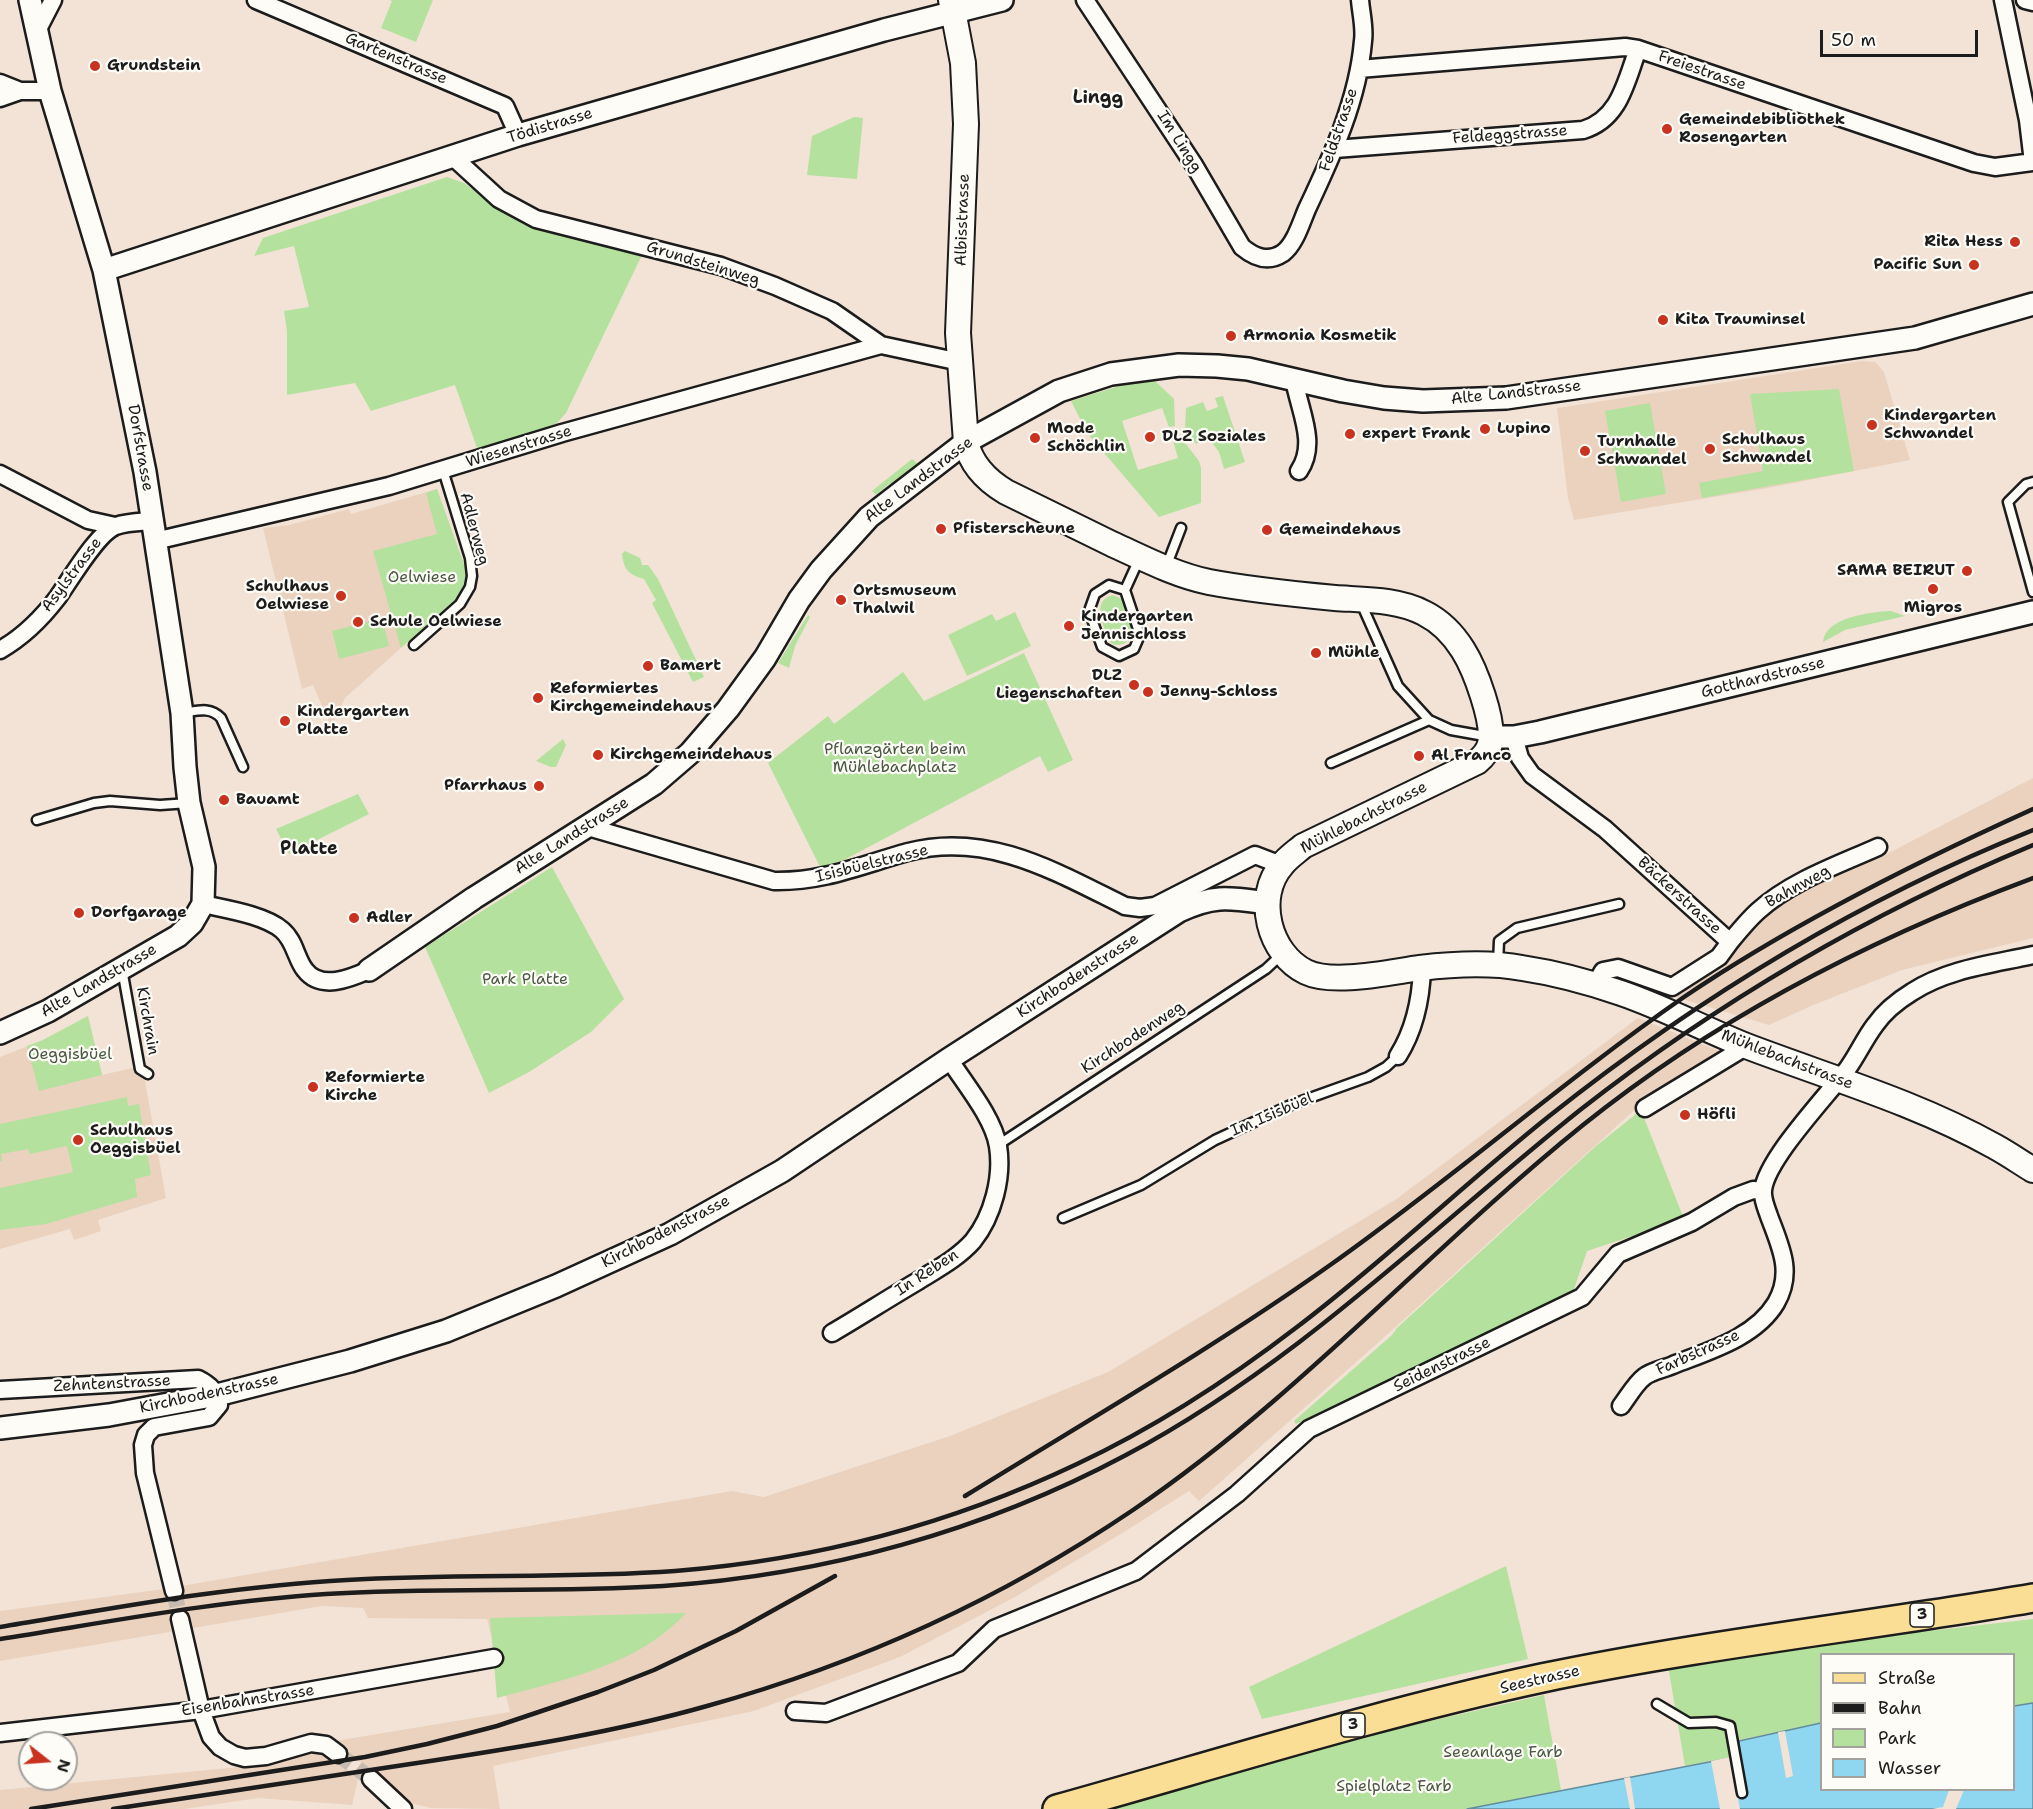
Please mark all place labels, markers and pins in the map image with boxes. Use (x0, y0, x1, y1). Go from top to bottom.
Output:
place label: Grundstein (107, 56, 201, 76)
marker: Grundstein (88, 59, 102, 73)
place label: Gemeindebibliothek Rosengarten (1679, 110, 1845, 148)
marker: Gemeindebibliothek Rosengarten (1660, 122, 1674, 136)
place label: Rita Hess (1924, 232, 2003, 252)
marker: Rita Hess (2008, 235, 2022, 249)
place label: Pacific Sun (1874, 255, 1962, 275)
marker: Pacific Sun (1967, 258, 1981, 272)
place label: Kita Trauminsel (1675, 310, 1805, 330)
marker: Kita Trauminsel (1656, 313, 1670, 327)
place label: Armonia Kosmetik (1243, 326, 1397, 346)
marker: Armonia Kosmetik (1224, 329, 1238, 343)
place label: Kindergarten Schwandel (1884, 406, 1996, 444)
marker: Kindergarten Schwandel (1865, 418, 1879, 432)
place label: Mode Schöchlin (1047, 419, 1125, 457)
place label: Lupino (1497, 419, 1551, 439)
marker: Lupino (1478, 422, 1492, 436)
place label: expert Frank (1362, 424, 1471, 444)
place label: DLZ Soziales (1162, 427, 1266, 447)
marker: expert Frank (1343, 427, 1357, 441)
marker: DLZ Soziales (1143, 430, 1157, 444)
place label: Schulhaus Schwandel (1722, 430, 1812, 468)
marker: Mode Schöchlin (1028, 431, 1042, 445)
place label: Turnhalle Schwandel (1597, 432, 1687, 470)
marker: Schulhaus Schwandel (1703, 442, 1717, 456)
marker: Turnhalle Schwandel (1578, 444, 1592, 458)
place label: Pfisterscheune (953, 519, 1075, 539)
place label: Gemeindehaus (1279, 520, 1401, 540)
marker: Pfisterscheune (934, 522, 948, 536)
marker: Gemeindehaus (1260, 523, 1274, 537)
place label: SAMA BEIRUT (1837, 561, 1955, 581)
marker: SAMA BEIRUT (1960, 564, 1974, 578)
place label: Schulhaus Oelwiese (246, 577, 329, 615)
place label: Ortsmuseum Thalwil (853, 581, 956, 619)
marker: Migros (1926, 582, 1940, 596)
marker: Schulhaus Oelwiese (334, 589, 348, 603)
marker: Ortsmuseum Thalwil (834, 593, 848, 607)
place label: Migros (1904, 598, 1962, 618)
place label: Kindergarten Jennischloss (1081, 607, 1193, 645)
place label: Schule Oelwiese (370, 612, 502, 632)
marker: Schule Oelwiese (351, 615, 365, 629)
marker: Kindergarten Jennischloss (1062, 619, 1076, 633)
place label: Mühle (1328, 643, 1380, 663)
marker: Mühle (1309, 646, 1323, 660)
place label: Bamert (660, 656, 721, 676)
marker: Bamert (641, 659, 655, 673)
place label: DLZ Liegenschaften (996, 666, 1122, 704)
marker: DLZ Liegenschaften (1127, 678, 1141, 692)
place label: Reformiertes Kirchgemeindehaus (550, 679, 712, 717)
place label: Jenny-Schloss (1160, 682, 1278, 702)
marker: Jenny-Schloss (1141, 685, 1155, 699)
marker: Reformiertes Kirchgemeindehaus (531, 691, 545, 705)
place label: Kindergarten Platte (297, 702, 409, 740)
marker: Kindergarten Platte (278, 714, 292, 728)
place label: Kirchgemeindehaus (610, 745, 772, 765)
place label: Al Franco (1431, 746, 1511, 766)
marker: Kirchgemeindehaus (591, 748, 605, 762)
marker: Al Franco (1412, 749, 1426, 763)
place label: Pfarrhaus (444, 776, 527, 796)
marker: Pfarrhaus (532, 779, 546, 793)
place label: Bauamt (236, 790, 299, 810)
marker: Bauamt (217, 793, 231, 807)
place label: Dorfgarage (91, 903, 187, 923)
marker: Dorfgarage (72, 906, 86, 920)
place label: Adler (366, 908, 412, 928)
marker: Adler (347, 911, 361, 925)
place label: Reformierte Kirche (325, 1068, 425, 1106)
marker: Reformierte Kirche (306, 1080, 320, 1094)
place label: Höfli (1697, 1105, 1736, 1125)
marker: Höfli (1678, 1108, 1692, 1122)
place label: Schulhaus Oeggisbüel (90, 1121, 180, 1159)
marker: Schulhaus Oeggisbüel (71, 1133, 85, 1147)

